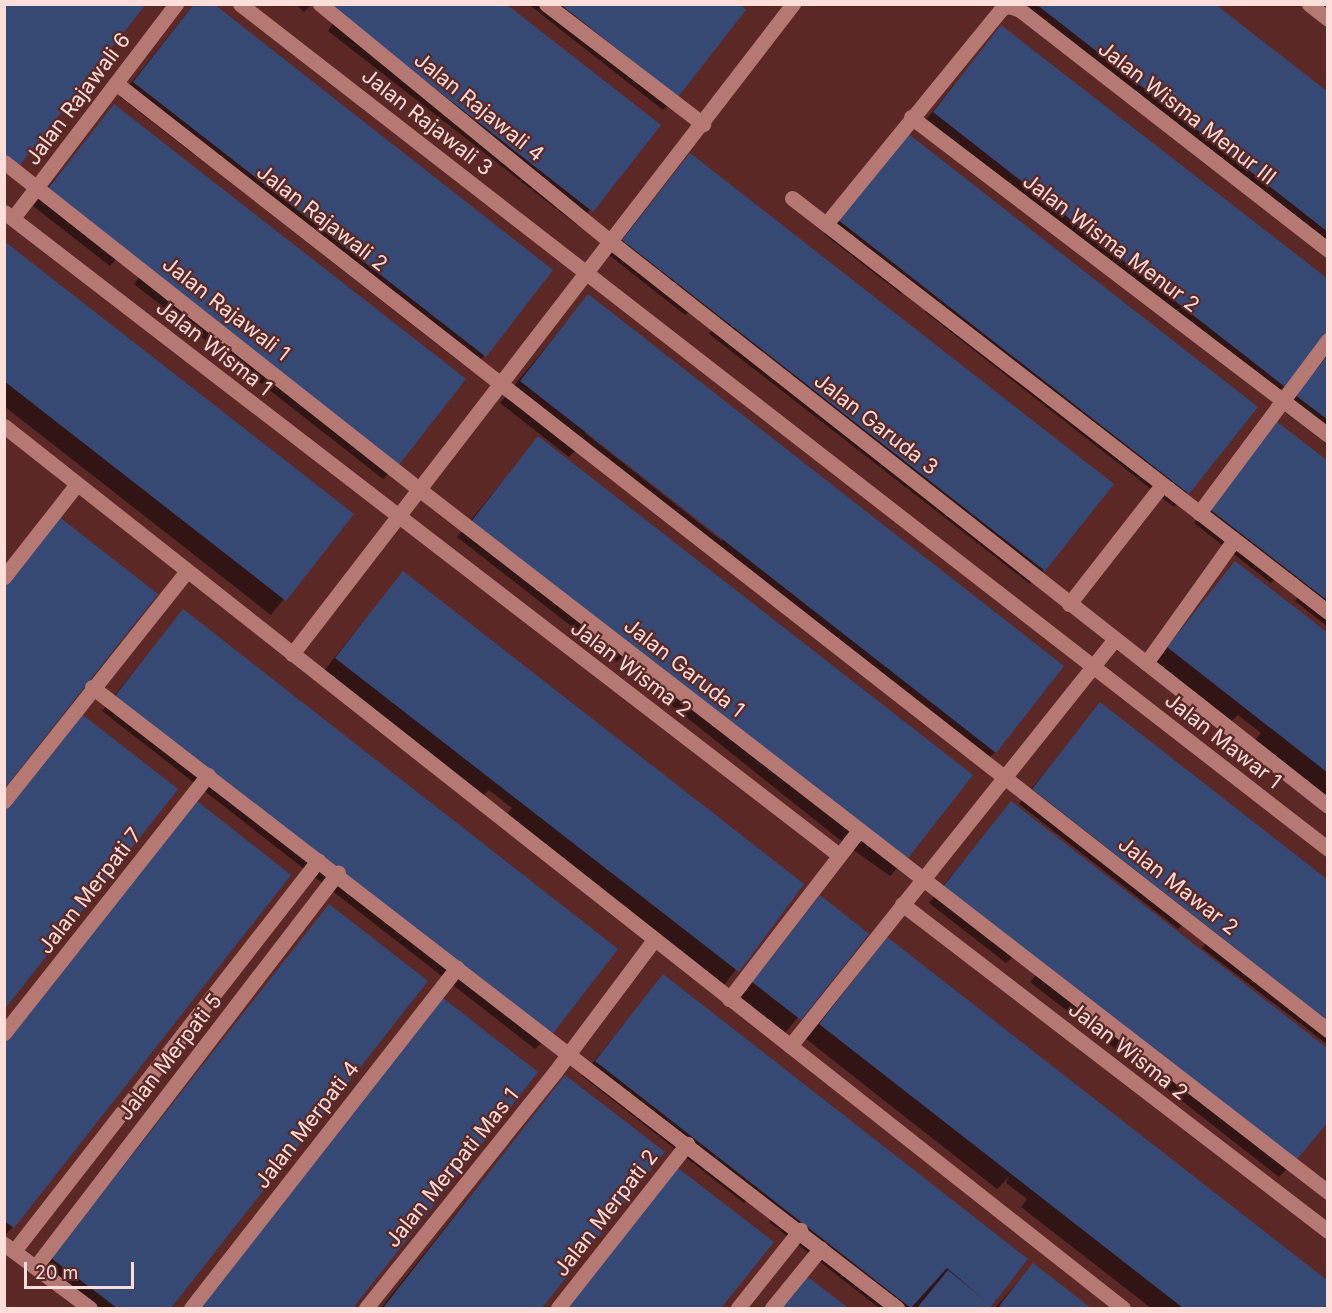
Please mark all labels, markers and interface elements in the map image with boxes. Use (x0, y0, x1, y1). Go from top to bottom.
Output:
street label: Jalan Rajawali 6 (20, 28, 136, 170)
street label: Jalan Wisma Menur III (1093, 36, 1281, 190)
street label: Jalan Rajawali 4 (409, 47, 549, 167)
street label: Jalan Rajawali 3 (357, 63, 497, 181)
street label: Jalan Rajawali 2 (252, 159, 392, 277)
street label: Jalan Wisma Menur 2 (1018, 168, 1204, 318)
street label: Jalan Rajawali 1 (157, 251, 295, 367)
street label: Jalan Wisma 1 (151, 295, 277, 401)
street label: Jalan Garuda 3 (809, 368, 943, 480)
street label: Jalan Garuda 1 (619, 613, 749, 723)
street label: Jalan Wisma 2 (566, 615, 696, 723)
street label: Jalan Mawar 1 (1160, 688, 1286, 794)
street label: Jalan Merpati 7 (33, 823, 147, 959)
street label: Jalan Mawar 2 (1113, 831, 1243, 941)
street label: Jalan Merpati 5 (113, 989, 227, 1125)
street label: Jalan Wisma 2 (1063, 997, 1193, 1105)
street label: Jalan Merpati 4 (249, 1056, 365, 1194)
street label: Jalan Merpati Mas 1 (380, 1083, 524, 1253)
street label: Jalan Merpati 2 (549, 1145, 663, 1281)
scale bar (27, 1250, 136, 1288)
text: 20 m (35, 1262, 78, 1283)

